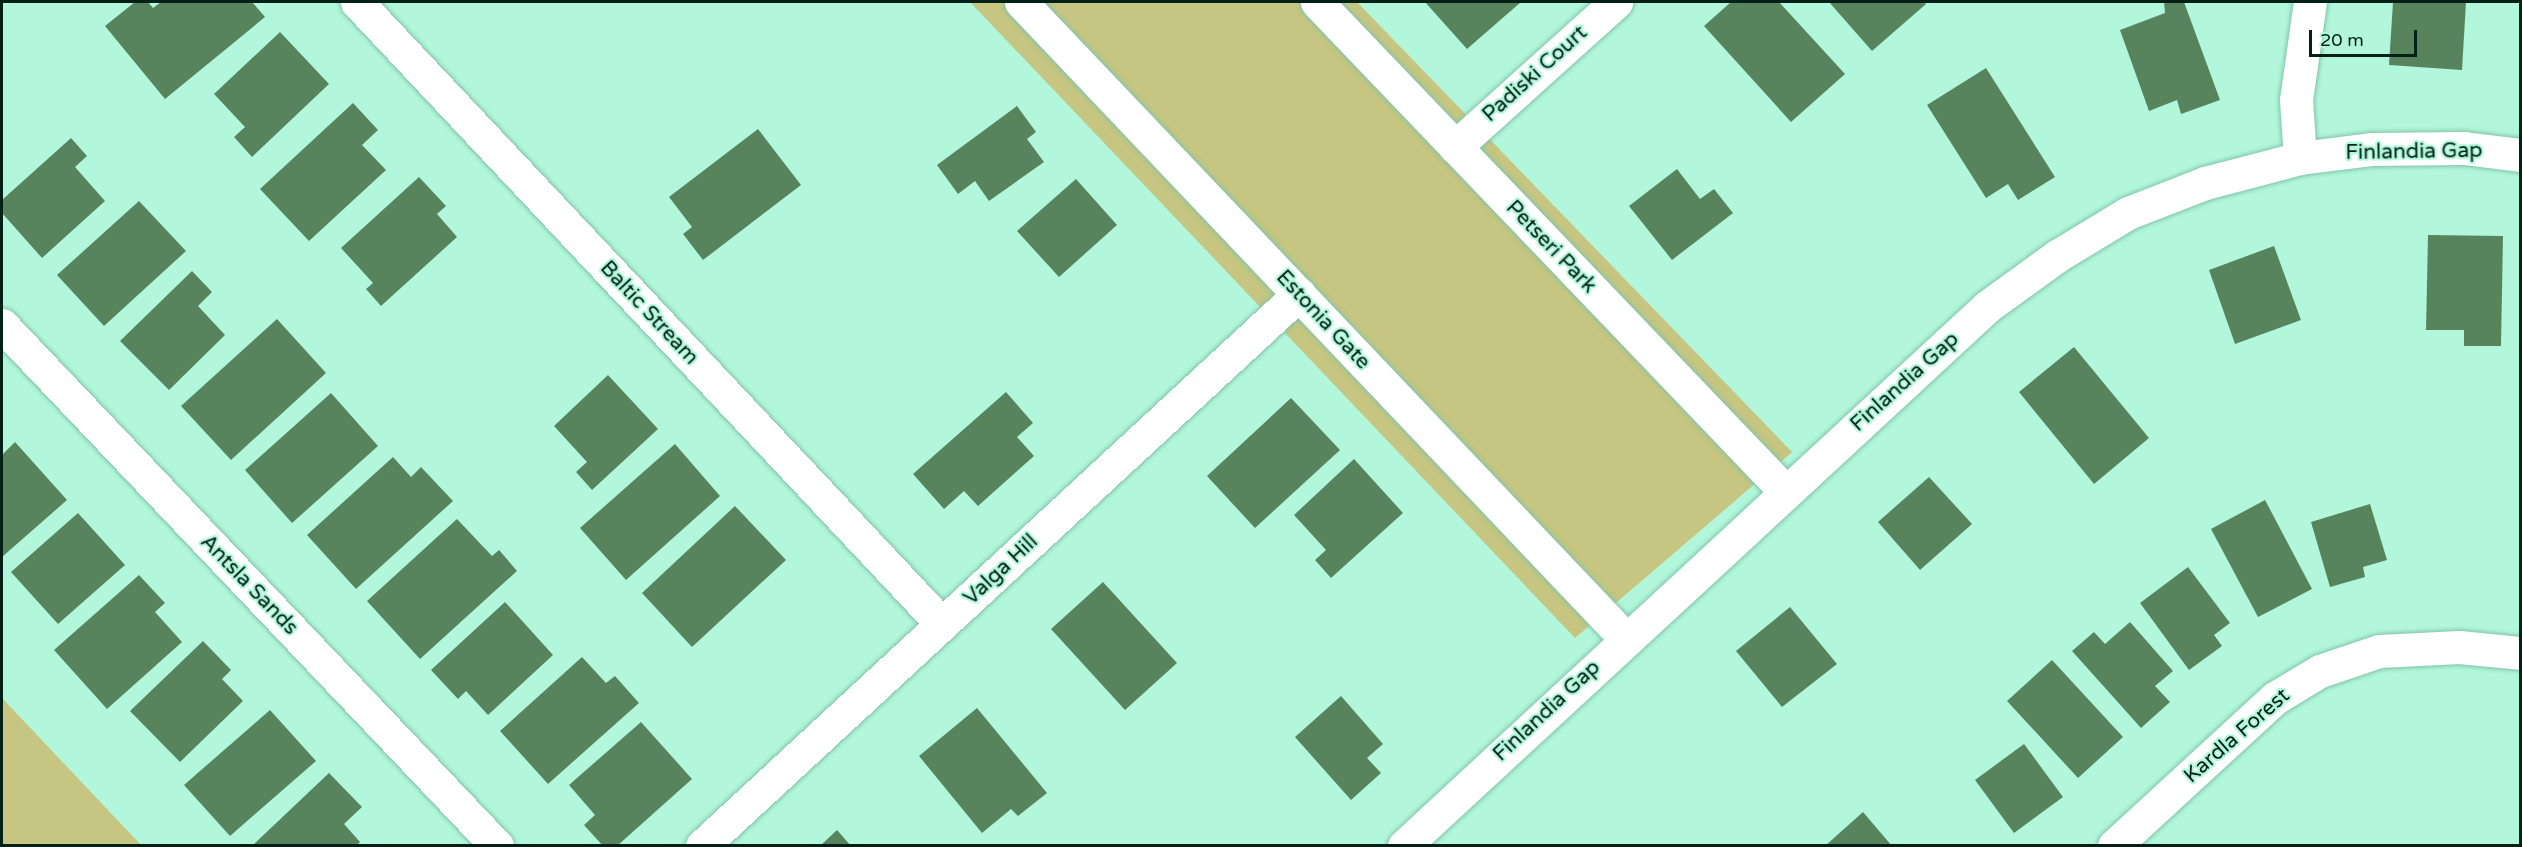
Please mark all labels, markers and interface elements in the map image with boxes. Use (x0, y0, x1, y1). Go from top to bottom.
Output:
scale bar (2312, 18, 2420, 56)
street label: Padiski Court (1478, 20, 1592, 128)
text: 20 m (2320, 29, 2364, 51)
street label: Finlandia Gap (2345, 138, 2483, 166)
street label: Petseri Park (1501, 195, 1601, 299)
street label: Baltic Stream (595, 256, 703, 370)
street label: Estonia Gate (1271, 265, 1375, 375)
street label: Finlandia Gap (1846, 327, 1964, 437)
street label: Valga Hill (959, 529, 1043, 611)
street label: Antsla Sands (195, 530, 303, 640)
street label: Finlandia Gap (1488, 655, 1606, 767)
street label: Kardla Forest (2179, 683, 2295, 789)

